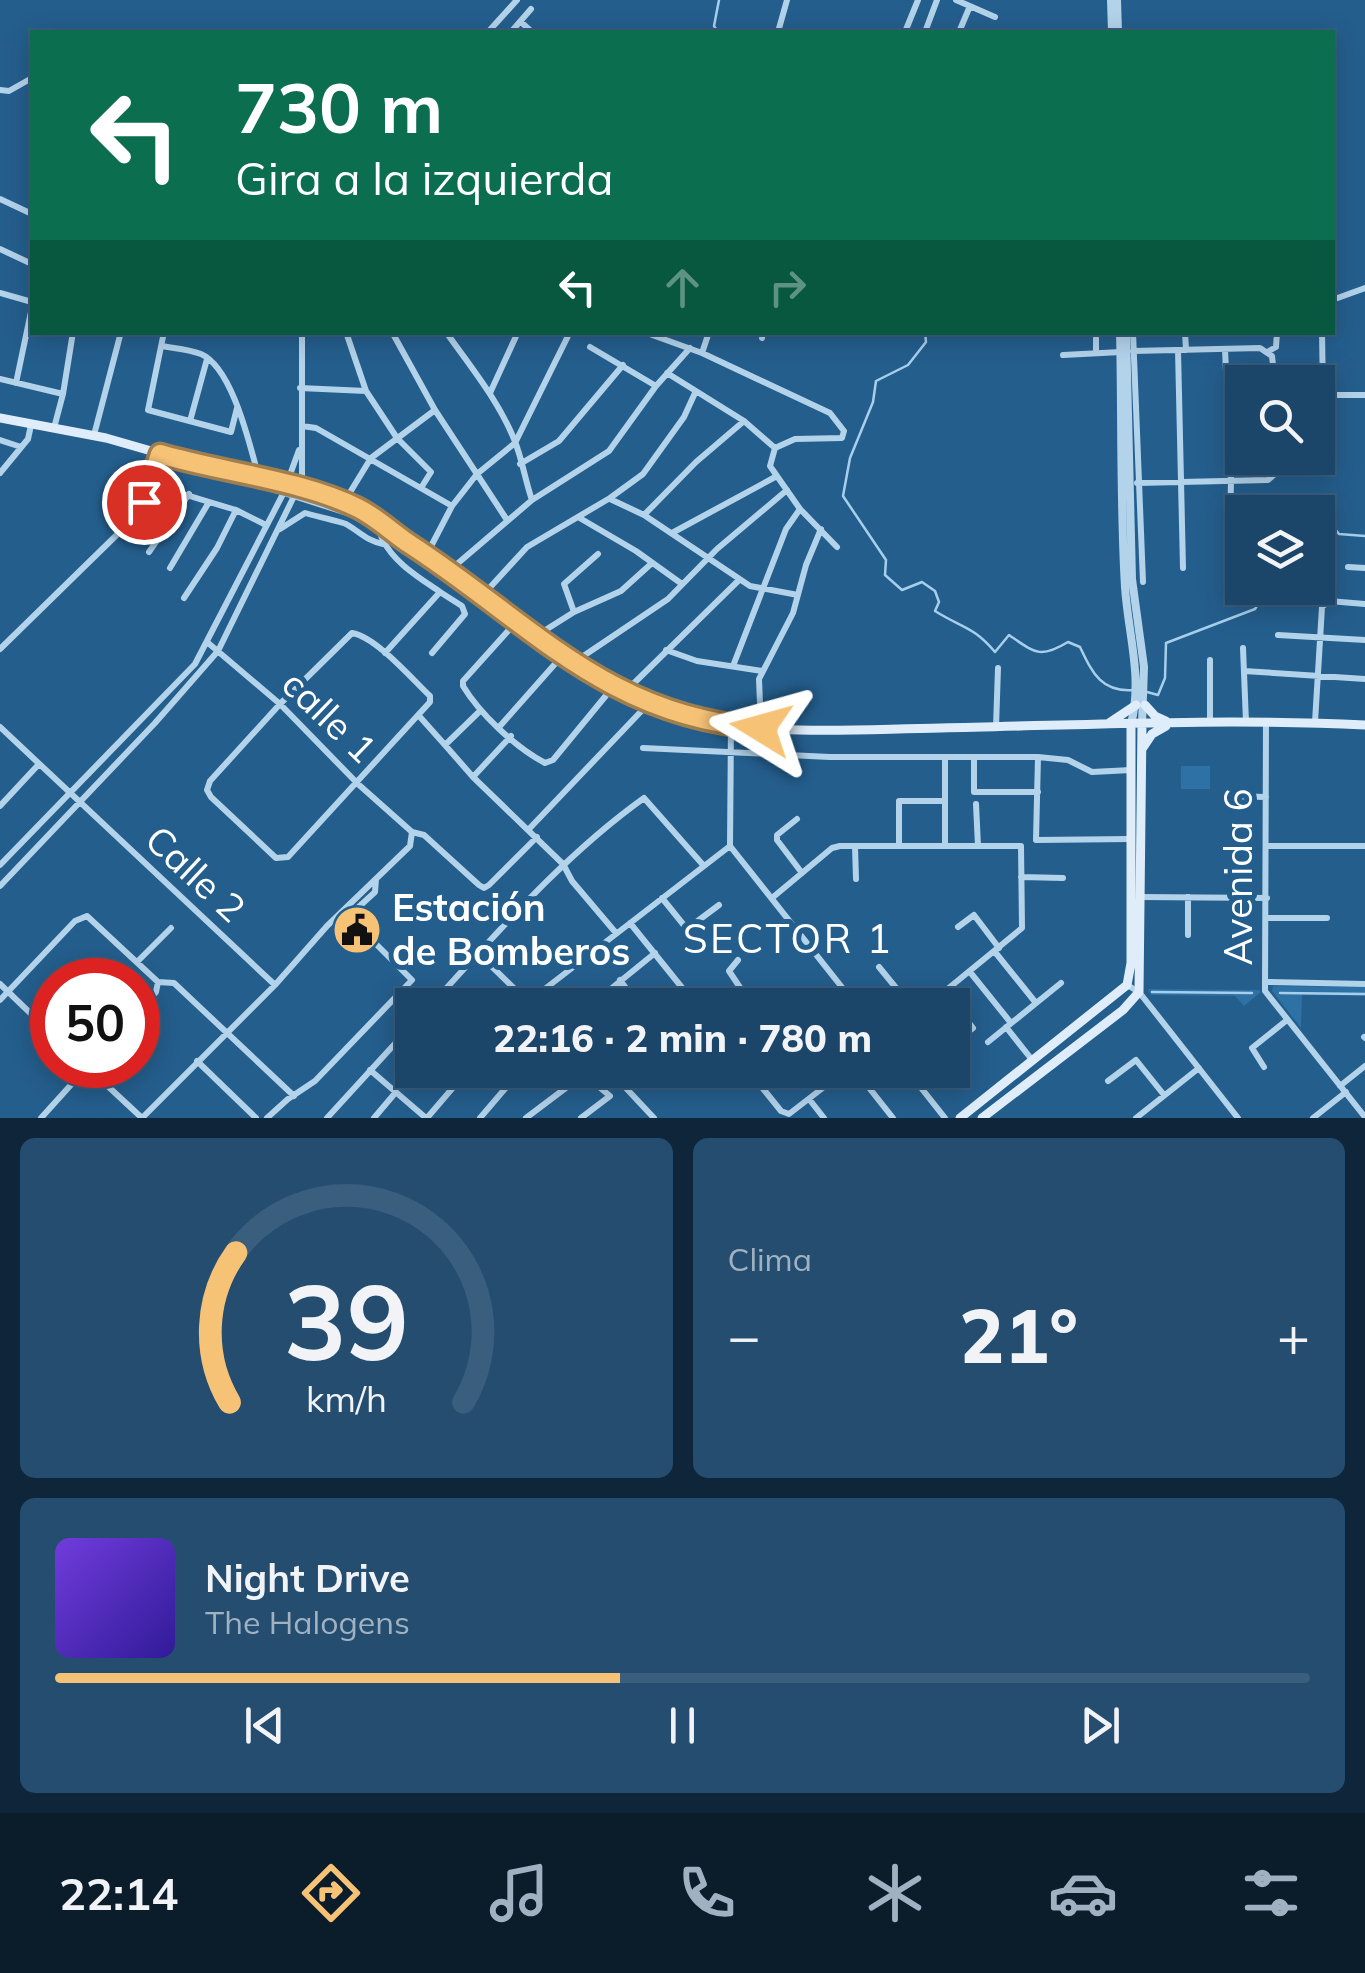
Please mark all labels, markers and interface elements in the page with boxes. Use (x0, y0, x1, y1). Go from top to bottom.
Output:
text: 730 m (235, 63, 443, 151)
icon: left (70, 70, 200, 200)
text: Gira a la izquierda (235, 150, 613, 206)
icon: left (550, 260, 605, 315)
icon: ahead (655, 260, 710, 315)
icon: right (760, 260, 815, 315)
map controls (1225, 365, 1335, 605)
button: search (1225, 365, 1335, 475)
pin (102, 460, 187, 545)
icon: arrive (117, 475, 172, 530)
button: layers (1225, 495, 1335, 605)
street label: calle 1 (272, 660, 387, 773)
position arrow (709, 676, 813, 780)
street label: Avenida 6 (1214, 788, 1262, 966)
street label: Calle 2 (136, 815, 256, 932)
place label: Estación de Bomberos (392, 883, 630, 975)
public building icon: Estación de Bomberos (331, 904, 383, 956)
district label: SECTOR 1 (683, 913, 893, 963)
speed limit sign: 50 (30, 958, 160, 1088)
text: 22:16 · 2 min · 780 m (493, 1014, 872, 1062)
text: Clima (728, 1239, 812, 1279)
text: 39 (284, 1255, 409, 1386)
text: 21° (959, 1288, 1078, 1382)
text: − (728, 1301, 761, 1370)
text: + (1277, 1301, 1310, 1370)
text: km/h (306, 1376, 387, 1421)
text: Night Drive (205, 1554, 410, 1602)
text: The Halogens (205, 1602, 410, 1642)
icon: previous (237, 1698, 292, 1753)
icon: pause (655, 1698, 710, 1753)
icon: next (1073, 1698, 1128, 1753)
icon: directions (296, 1858, 366, 1928)
icon: music (484, 1858, 554, 1928)
icon: phone (672, 1858, 742, 1928)
icon: climate (860, 1858, 930, 1928)
icon: car (1048, 1858, 1118, 1928)
icon: filters (1236, 1858, 1306, 1928)
text: 22:14 (59, 1865, 178, 1921)

